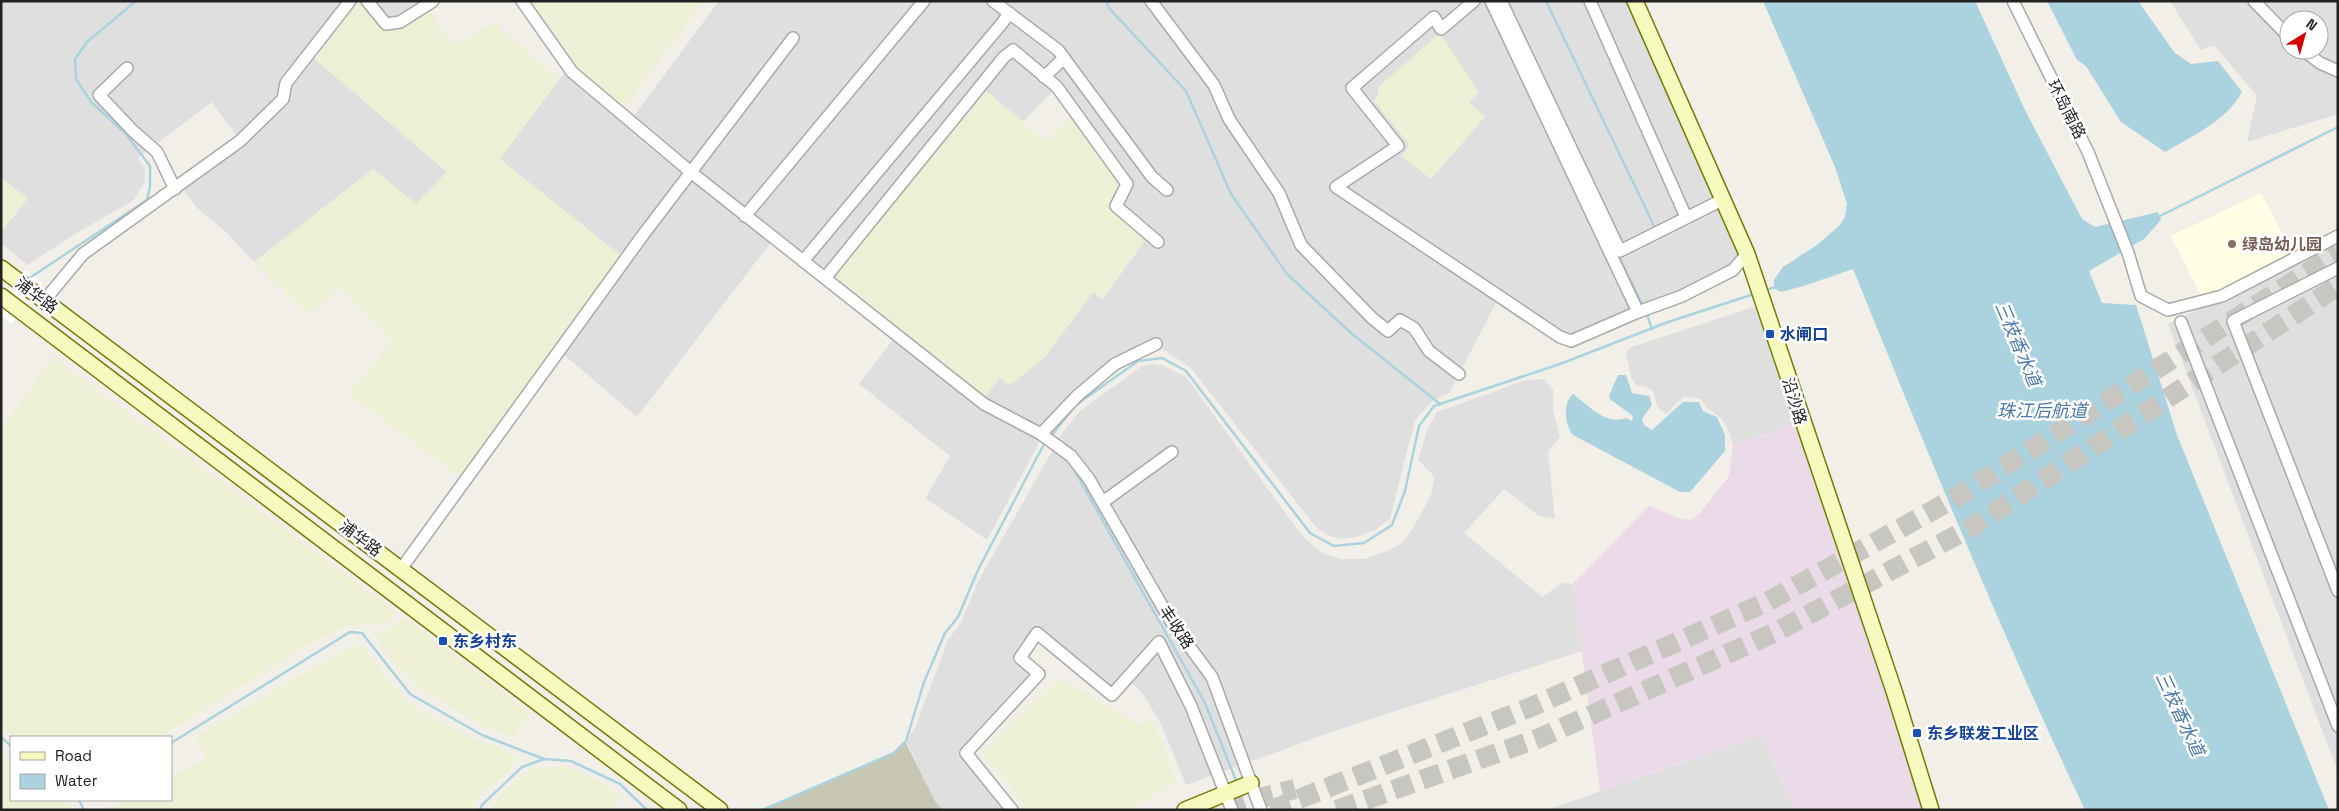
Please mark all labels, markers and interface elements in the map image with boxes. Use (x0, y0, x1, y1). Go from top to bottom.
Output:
north arrow (2279, 10, 2329, 60)
text: N (2303, 15, 2321, 35)
street label: 环岛南路 (2043, 76, 2090, 143)
place label: 绿岛幼儿园 (2242, 234, 2322, 255)
marker: 绿岛幼儿园 (2226, 238, 2238, 250)
street label: 浦华路 (11, 273, 62, 318)
water label: 三枝香水道 (1990, 298, 2048, 392)
place label: 水闸口 (1780, 324, 1828, 345)
marker: 水闸口 (1764, 328, 1776, 340)
street label: 沿沙路 (1777, 375, 1812, 427)
water label: 珠江后航道 (1997, 399, 2090, 422)
street label: 浦华路 (335, 516, 386, 561)
street label: 丰收路 (1154, 602, 1199, 653)
place label: 东乡村东 (453, 631, 517, 652)
marker: 东乡村东 (437, 635, 449, 647)
water label: 三枝香水道 (2151, 668, 2211, 762)
place label: 东乡联发工业区 (1927, 723, 2039, 744)
marker: 东乡联发工业区 (1911, 727, 1923, 739)
legend (10, 736, 172, 801)
text: Road (55, 746, 92, 765)
text: Water (55, 771, 98, 790)

